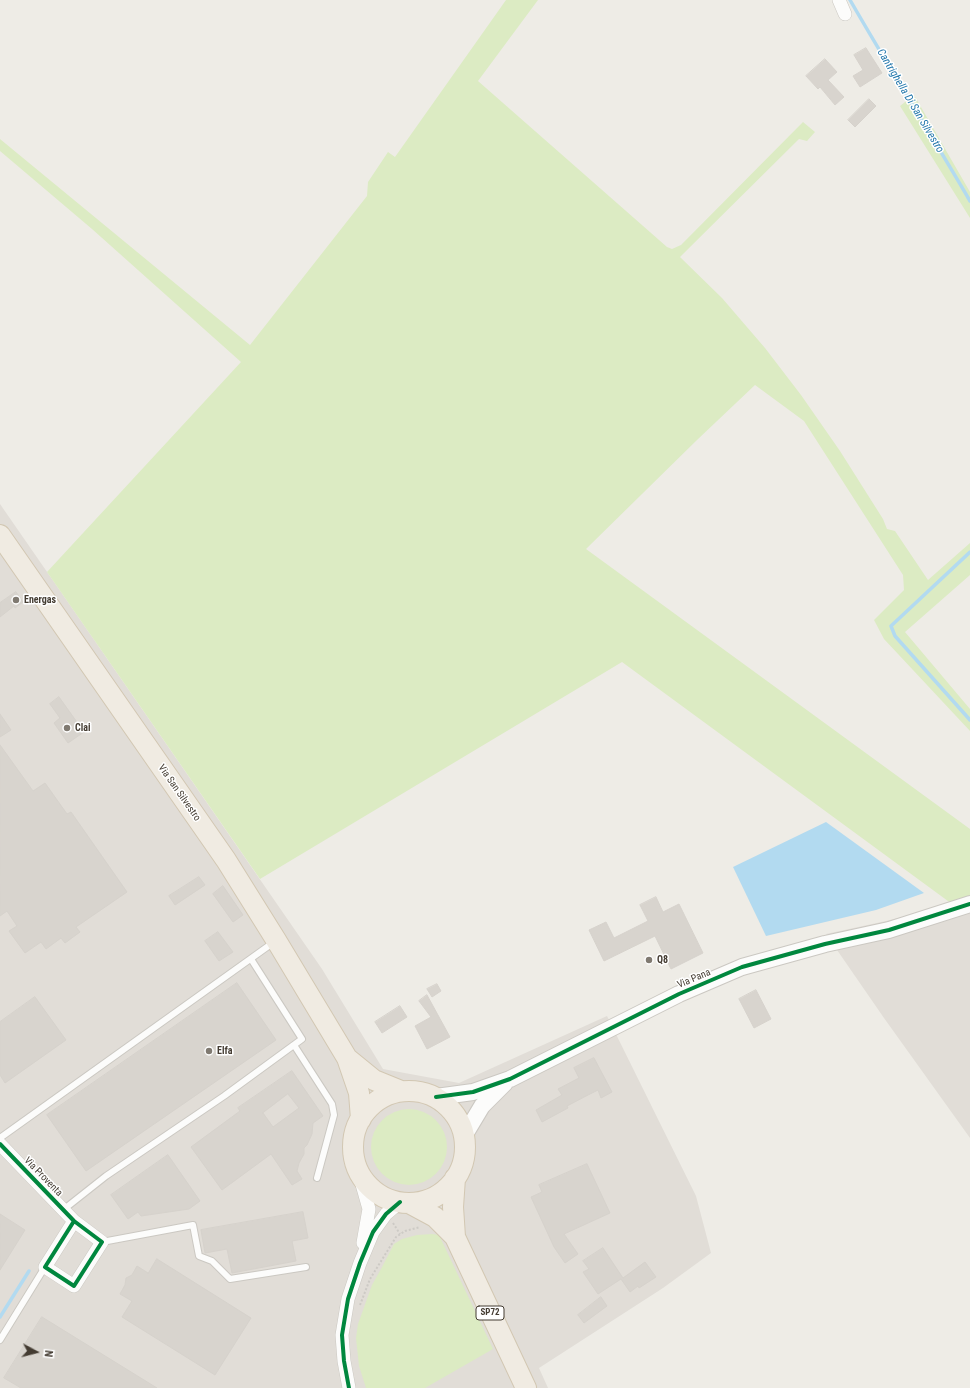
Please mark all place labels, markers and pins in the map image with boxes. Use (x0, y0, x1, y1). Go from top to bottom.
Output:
place label: Energas (24, 594, 56, 606)
marker: Energas (11, 595, 21, 605)
place label: Clai (75, 722, 90, 734)
marker: Clai (62, 723, 72, 733)
place label: Q8 (657, 954, 668, 966)
marker: Q8 (644, 955, 654, 965)
place label: Elfa (217, 1045, 232, 1057)
marker: Elfa (204, 1046, 214, 1056)

